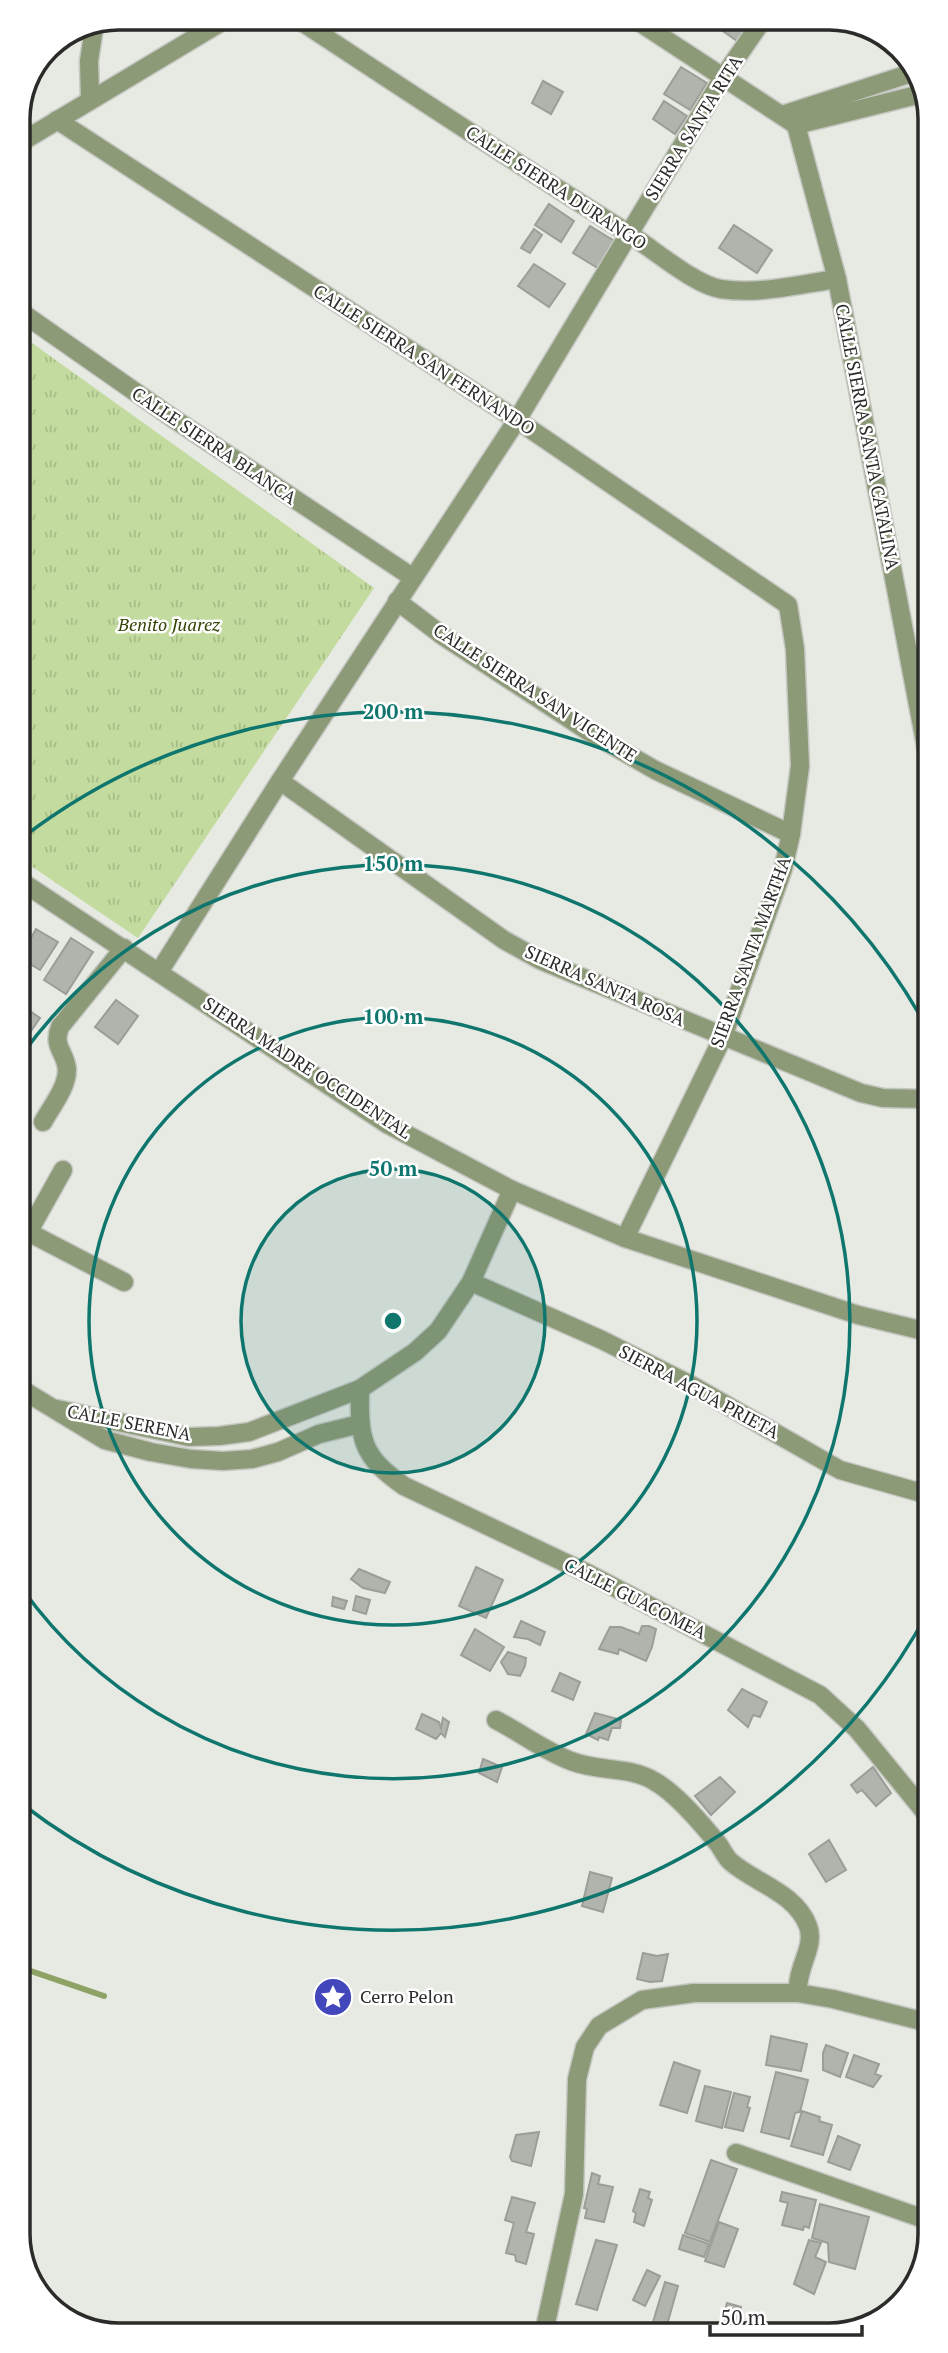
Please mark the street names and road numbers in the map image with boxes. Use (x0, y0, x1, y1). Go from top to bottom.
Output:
street label: SIERRA SANTA RITA (639, 50, 748, 204)
street label: CALLE SIERRA DURANGO (461, 120, 652, 255)
street label: CALLE SIERRA SAN FERNANDO (309, 278, 540, 440)
street label: CALLE SIERRA SANTA CATALINA (830, 302, 906, 573)
street label: CALLE SIERRA BLANCA (128, 381, 302, 510)
street label: CALLE SIERRA SAN VICENTE (429, 617, 642, 767)
street label: SIERRA SANTA MARTHA (704, 852, 796, 1051)
street label: SIERRA SANTA ROSA (521, 939, 690, 1032)
street label: SIERRA MADRE OCCIDENTAL (199, 991, 416, 1144)
street label: SIERRA AGUA PRIETA (615, 1339, 785, 1444)
street label: CALLE SERENA (65, 1398, 194, 1446)
street label: CALLE GUACOMEA (560, 1552, 711, 1645)

